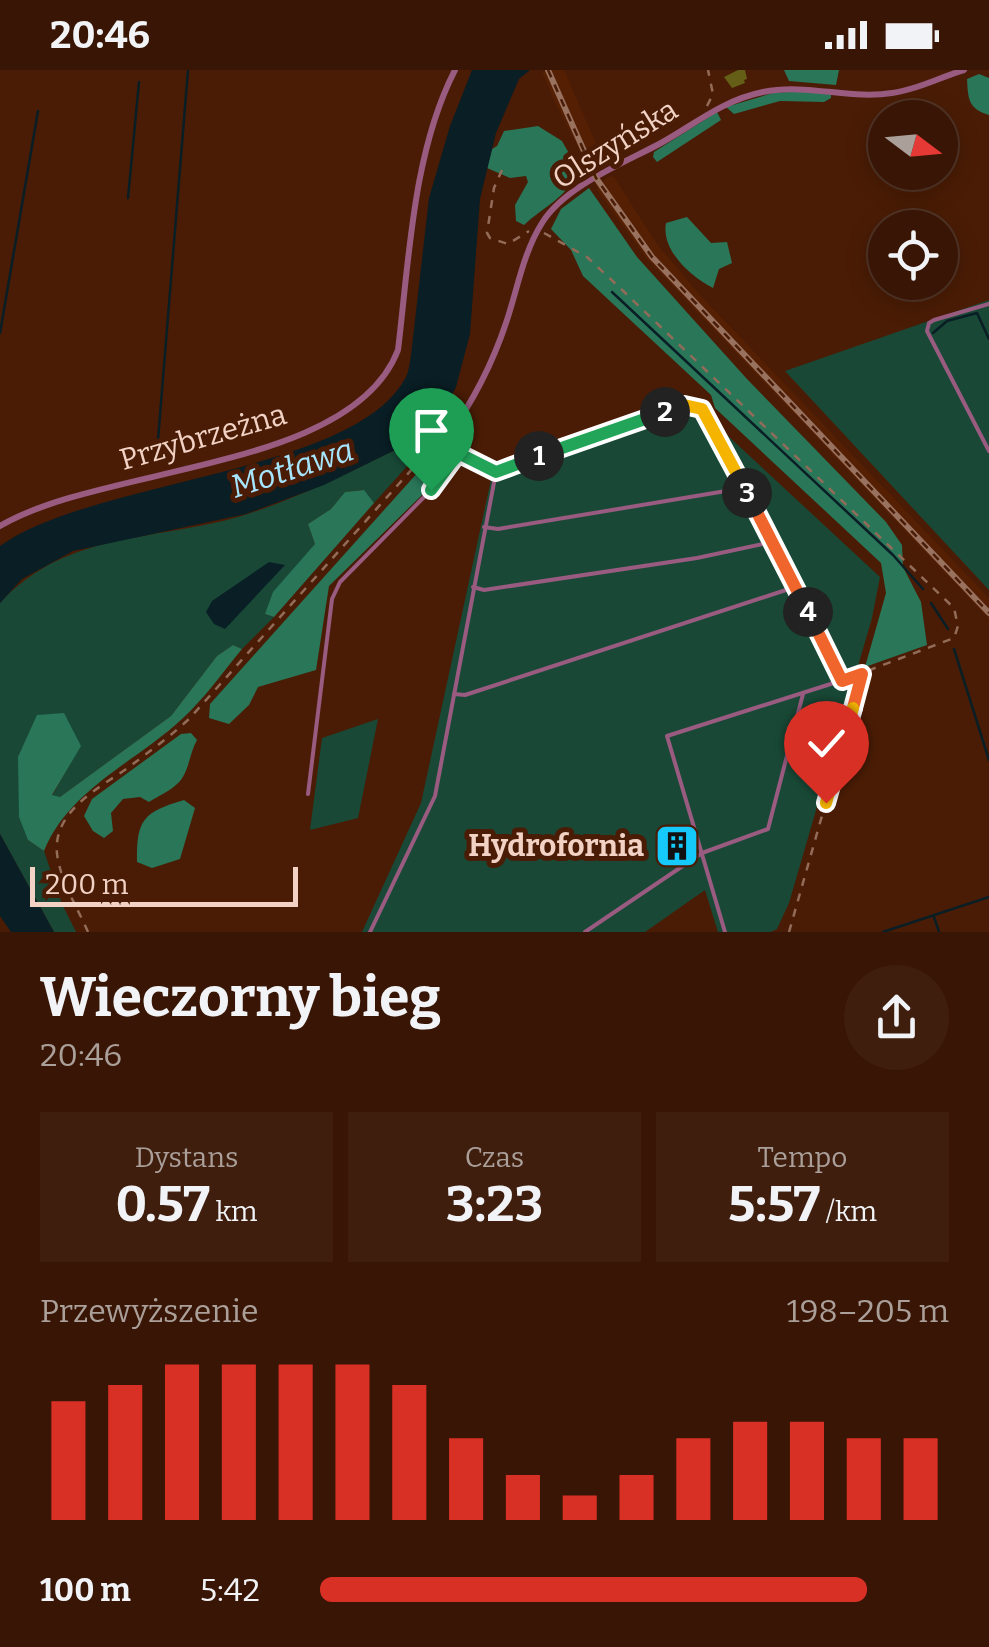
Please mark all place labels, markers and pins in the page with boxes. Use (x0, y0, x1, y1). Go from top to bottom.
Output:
pin: 2 (640, 387, 690, 437)
pin (389, 388, 474, 491)
pin: 1 (514, 431, 564, 481)
pin: 3 (722, 468, 772, 518)
pin: 4 (783, 587, 833, 637)
pin (784, 701, 869, 804)
building icon: Hydrofornia (654, 823, 700, 869)
place label: Hydrofornia (468, 828, 644, 864)

